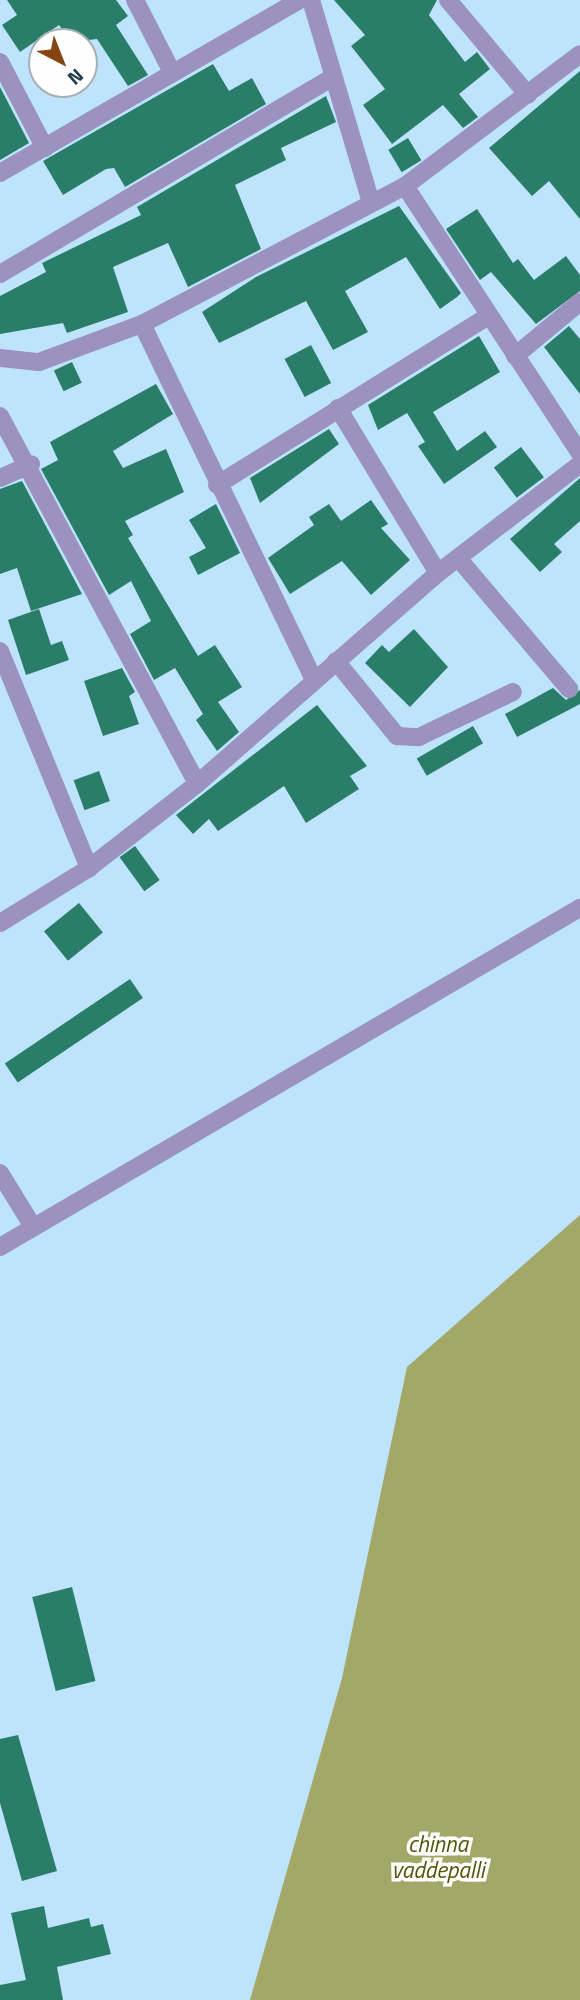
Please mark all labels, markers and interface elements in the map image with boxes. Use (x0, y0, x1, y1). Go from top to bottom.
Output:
north arrow (28, 28, 98, 98)
text: N (61, 62, 91, 93)
water label: chinna vaddepalli (392, 1830, 484, 1884)

